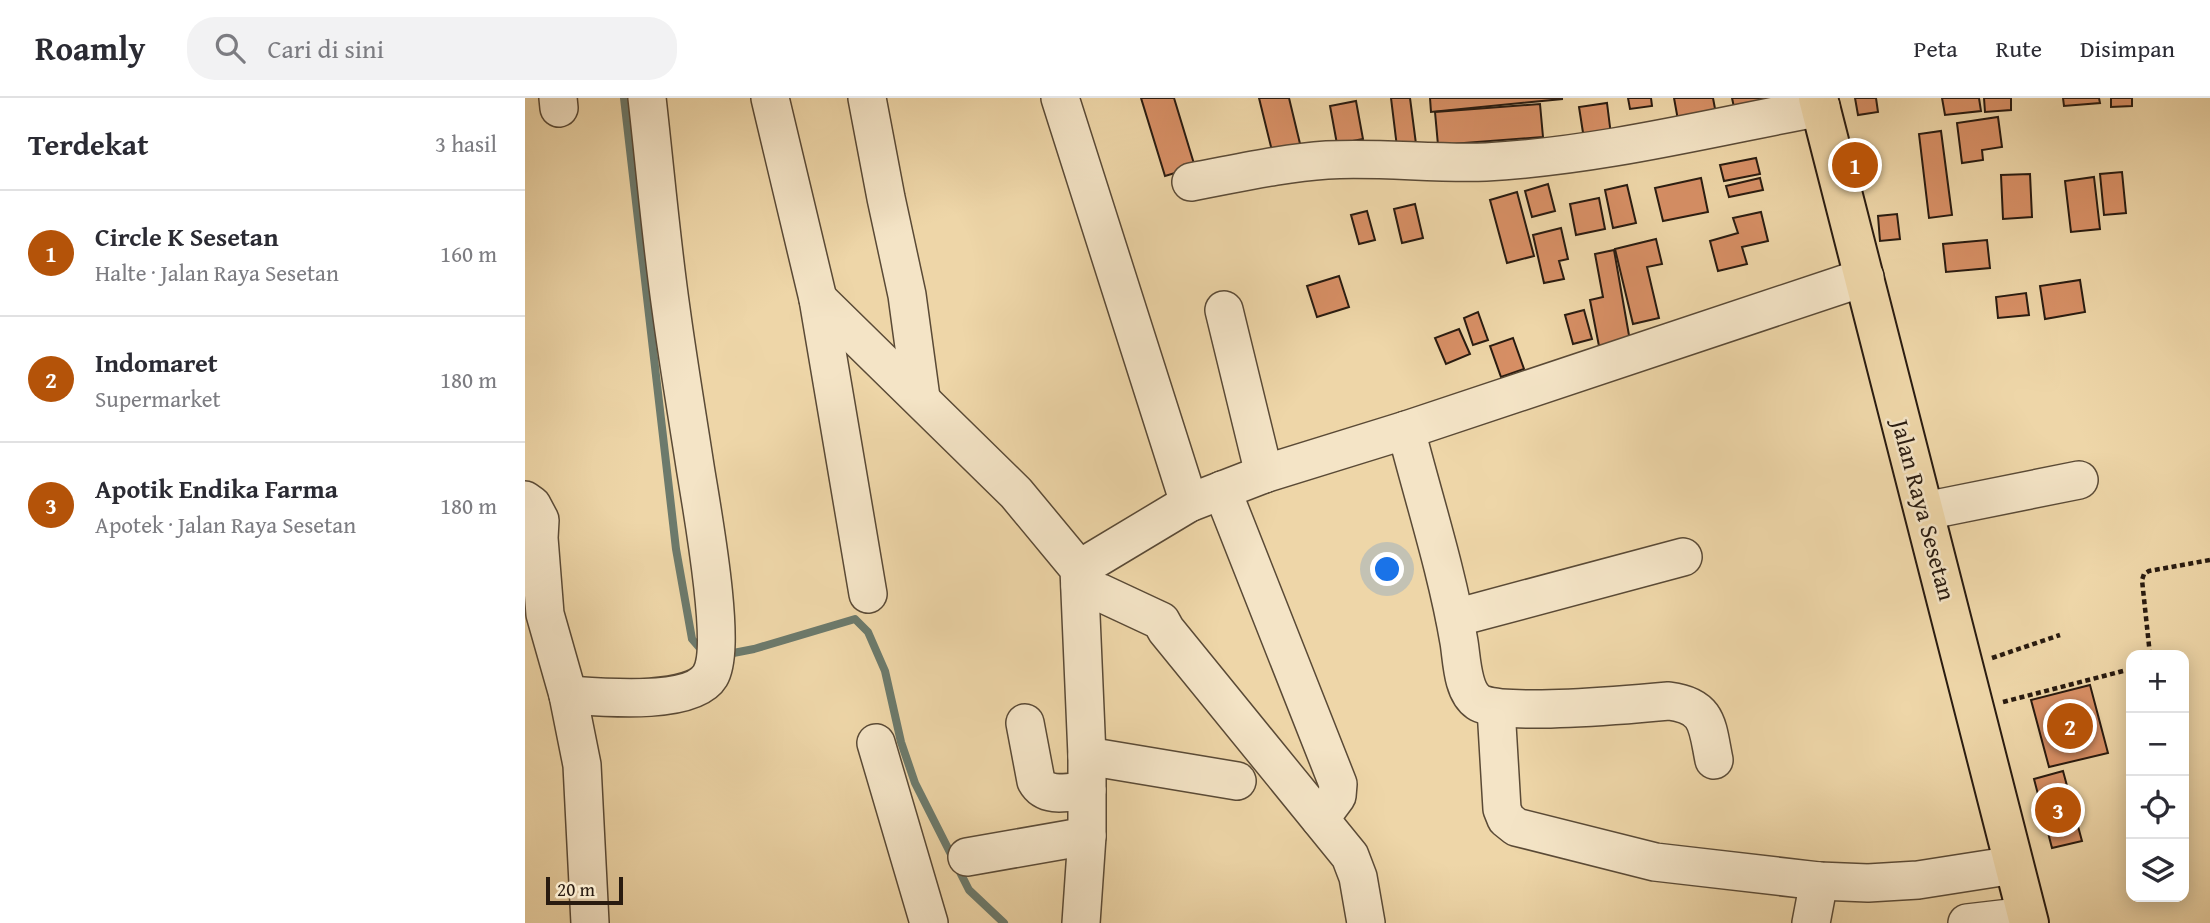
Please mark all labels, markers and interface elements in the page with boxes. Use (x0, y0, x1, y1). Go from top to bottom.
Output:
search box (187, 17, 677, 80)
text: Roamly (35, 24, 145, 72)
icon: search (211, 29, 249, 67)
text: Cari di sini (267, 29, 384, 68)
text: Peta (1914, 31, 1957, 66)
text: Rute (1995, 31, 2042, 66)
text: Disimpan (2080, 31, 2175, 66)
text: Terdekat (28, 122, 148, 166)
text: 3 hasil (435, 127, 497, 160)
pin: 1 (1832, 139, 1878, 191)
text: Circle K Sesetan (95, 217, 279, 256)
text: 1 (45, 237, 57, 270)
text: 160 m (440, 237, 497, 270)
text: Halte · Jalan Raya Sesetan (95, 256, 339, 289)
text: Indomaret (95, 343, 218, 382)
text: 2 (45, 363, 57, 396)
text: 180 m (440, 363, 497, 396)
text: Supermarket (95, 382, 221, 415)
street label: Jalan Raya Sesetan (1882, 413, 1965, 605)
text: Apotik Endika Farma (95, 469, 338, 508)
text: 3 (45, 489, 57, 522)
text: 180 m (440, 489, 497, 522)
text: Apotek · Jalan Raya Sesetan (95, 508, 356, 541)
your location (1370, 552, 1404, 586)
map controls (2126, 650, 2189, 902)
button: + (2126, 650, 2189, 713)
pin: 2 (2047, 700, 2093, 752)
button: − (2126, 713, 2189, 776)
button: locate (2126, 776, 2189, 839)
pin: 3 (2035, 784, 2081, 836)
button: layers (2126, 839, 2189, 902)
scale bar (546, 874, 623, 906)
text: 20 m (557, 875, 595, 903)

